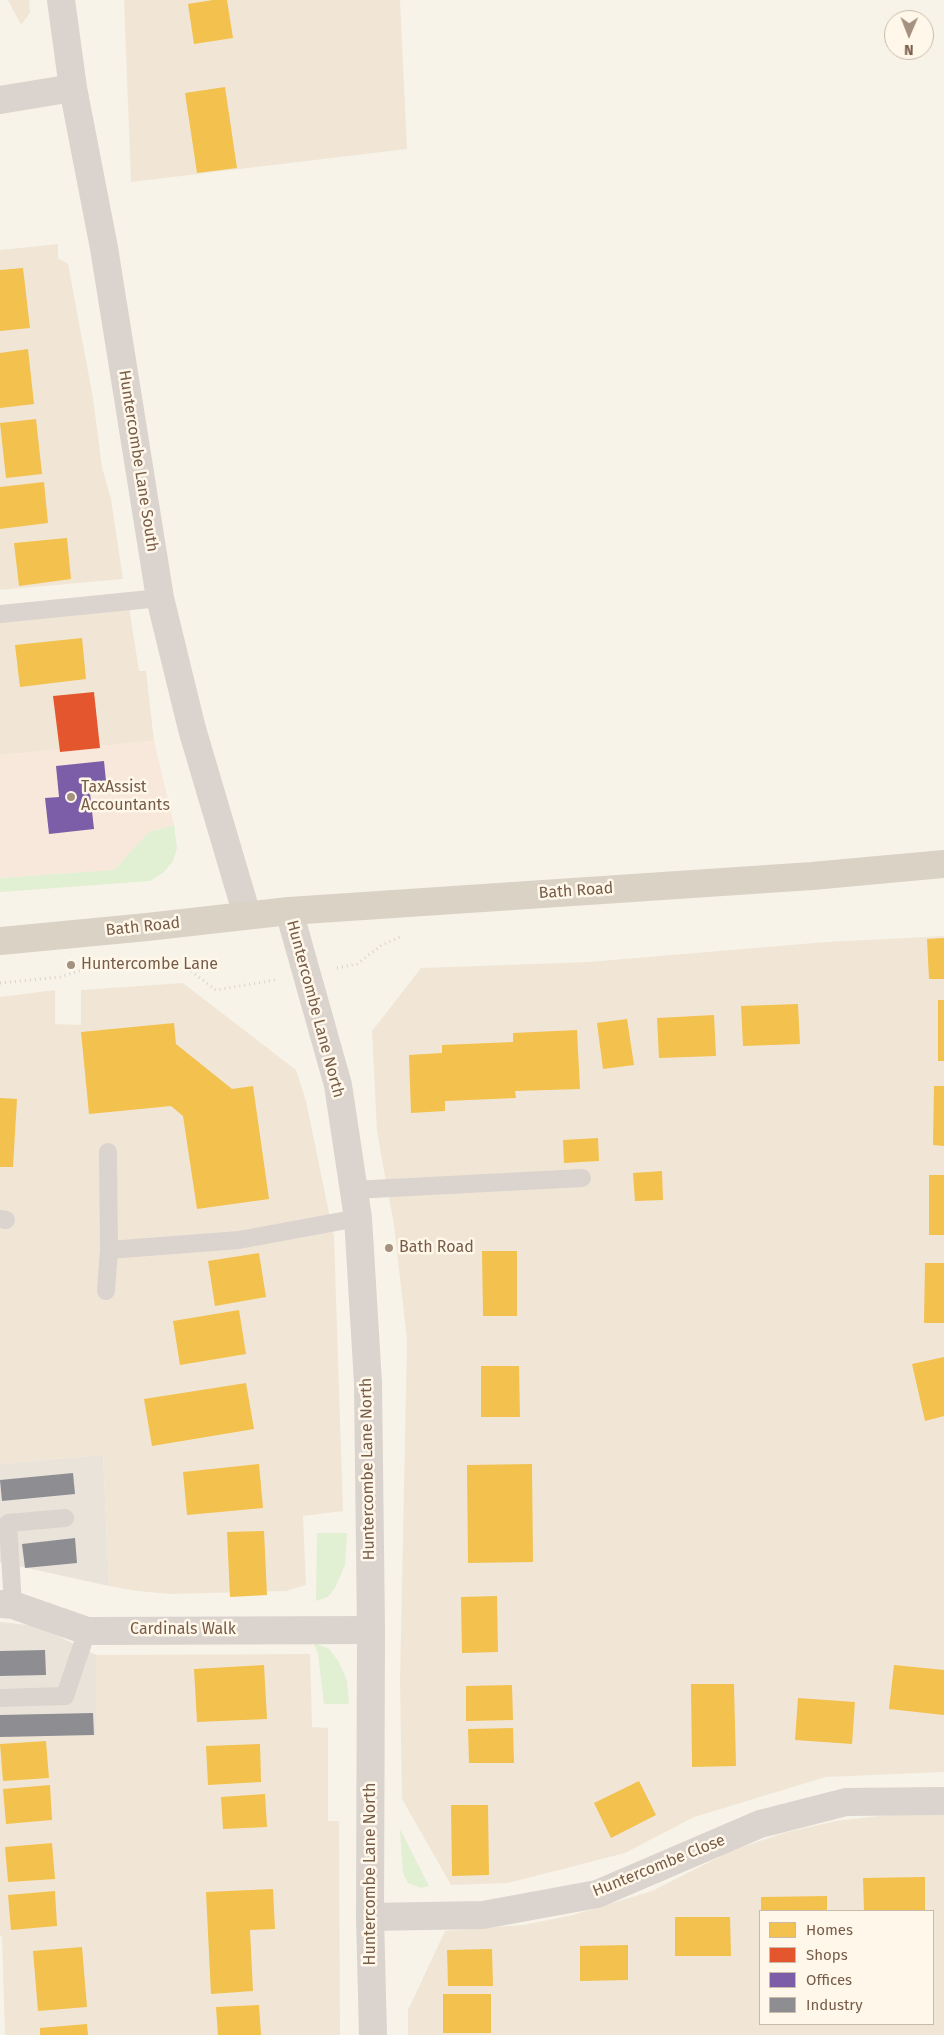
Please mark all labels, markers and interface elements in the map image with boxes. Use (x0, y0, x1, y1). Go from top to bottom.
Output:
north arrow (884, 10, 934, 60)
text: N (904, 41, 914, 58)
street label: Huntercombe Lane South (114, 369, 162, 553)
place label: TaxAssist Accountants (81, 778, 170, 816)
marker: TaxAssist Accountants (65, 791, 77, 803)
street label: Bath Road (538, 879, 614, 903)
street label: Bath Road (105, 914, 181, 940)
street label: Huntercombe Lane North (282, 918, 348, 1100)
place label: Huntercombe Lane (81, 955, 218, 975)
marker: Huntercombe Lane (65, 959, 77, 971)
place label: Bath Road (399, 1238, 474, 1258)
marker: Bath Road (383, 1242, 395, 1254)
street label: Huntercombe Lane North (357, 1377, 379, 1561)
street label: Cardinals Walk (130, 1620, 236, 1640)
street label: Huntercombe Lane North (361, 1783, 381, 1965)
street label: Huntercombe Close (590, 1831, 728, 1901)
legend (759, 1910, 934, 2025)
text: Homes (806, 1921, 853, 1939)
text: Shops (806, 1946, 848, 1964)
text: Offices (806, 1971, 852, 1989)
text: Industry (806, 1996, 863, 2014)

